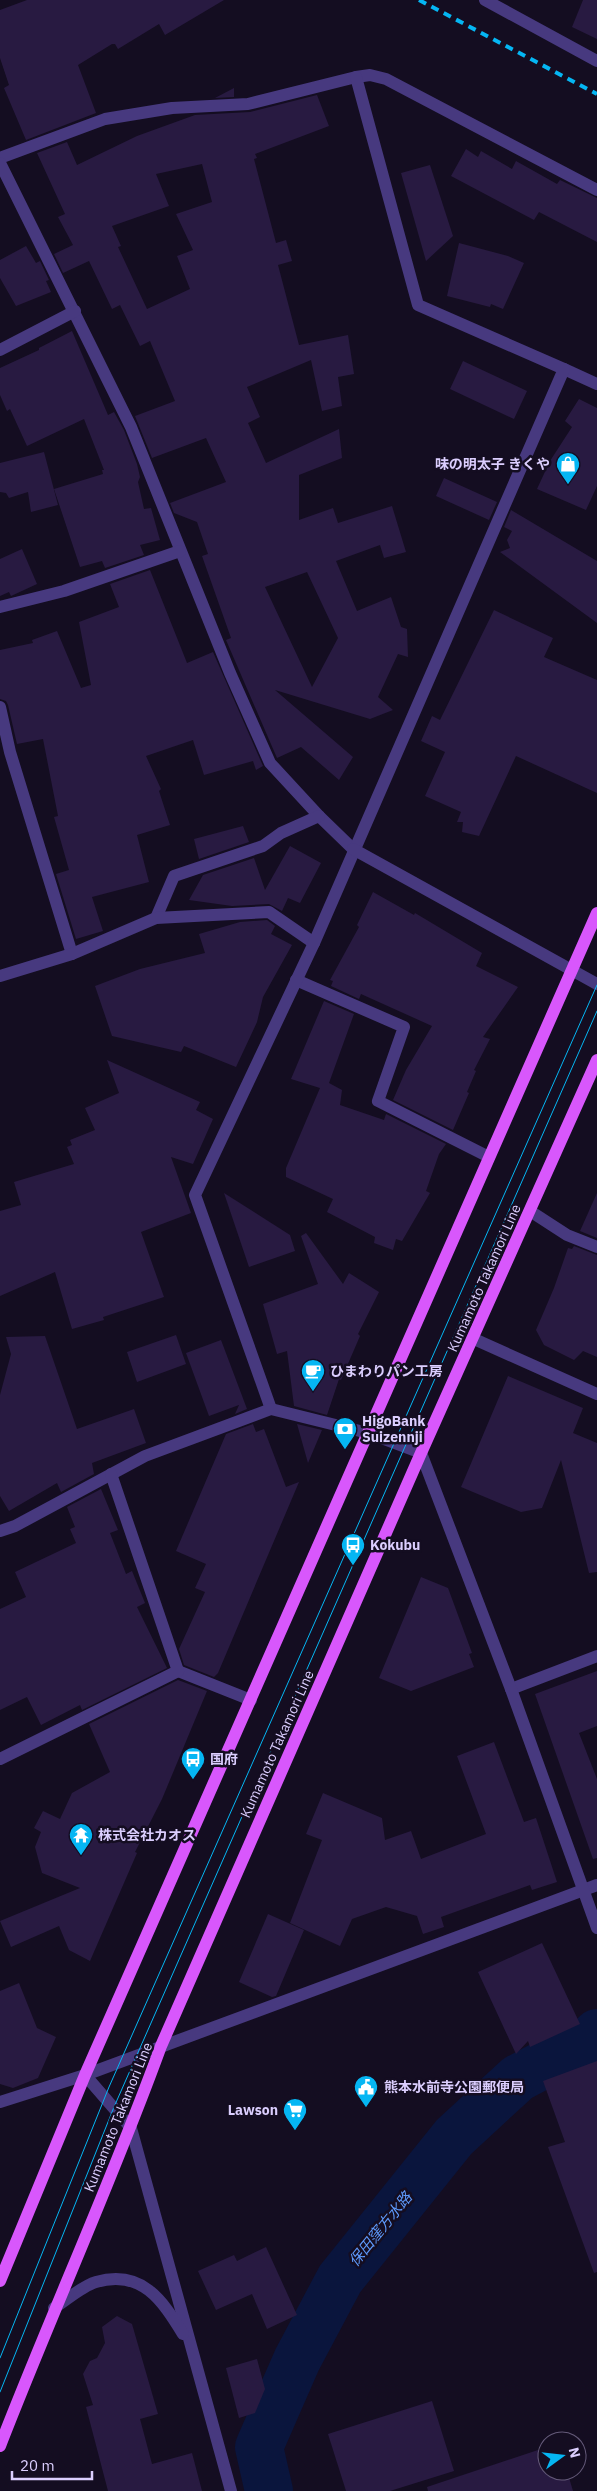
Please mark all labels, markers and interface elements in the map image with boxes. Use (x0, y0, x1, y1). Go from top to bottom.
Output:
shop icon: 味の明太子 きくや (555, 451, 581, 485)
place label: 味の明太子 きくや (435, 455, 550, 473)
street label: Kumamoto Takamori Line (443, 1201, 525, 1355)
cafe icon: ひまわりパン工房 (300, 1358, 326, 1392)
place label: ひまわりパン工房 (330, 1362, 443, 1380)
place label: HigoBank Suizennji (362, 1412, 426, 1446)
bank icon: HigoBank Suizennji (332, 1416, 358, 1450)
bus stop icon: Kokubu (340, 1532, 366, 1566)
place label: Kokubu (370, 1536, 420, 1554)
street label: Kumamoto Takamori Line (236, 1667, 318, 1821)
bus stop icon: 国府 (180, 1746, 206, 1780)
place label: 国府 (210, 1750, 238, 1768)
temple icon: 株式会社カオス (68, 1822, 94, 1856)
place label: 株式会社カオス (98, 1826, 196, 1844)
street label: Kumamoto Takamori Line (80, 2039, 156, 2195)
public building icon: 熊本水前寺公園郵便局 (353, 2074, 379, 2108)
place label: 熊本水前寺公園郵便局 (384, 2078, 524, 2096)
supermarket icon: Lawson (282, 2097, 308, 2131)
place label: Lawson (228, 2101, 278, 2119)
water label: 保田窪方水路 (344, 2187, 417, 2270)
north arrow (537, 2431, 587, 2481)
text: N (565, 2445, 585, 2460)
scale bar (12, 2448, 92, 2480)
text: 20 m (20, 2456, 55, 2475)

